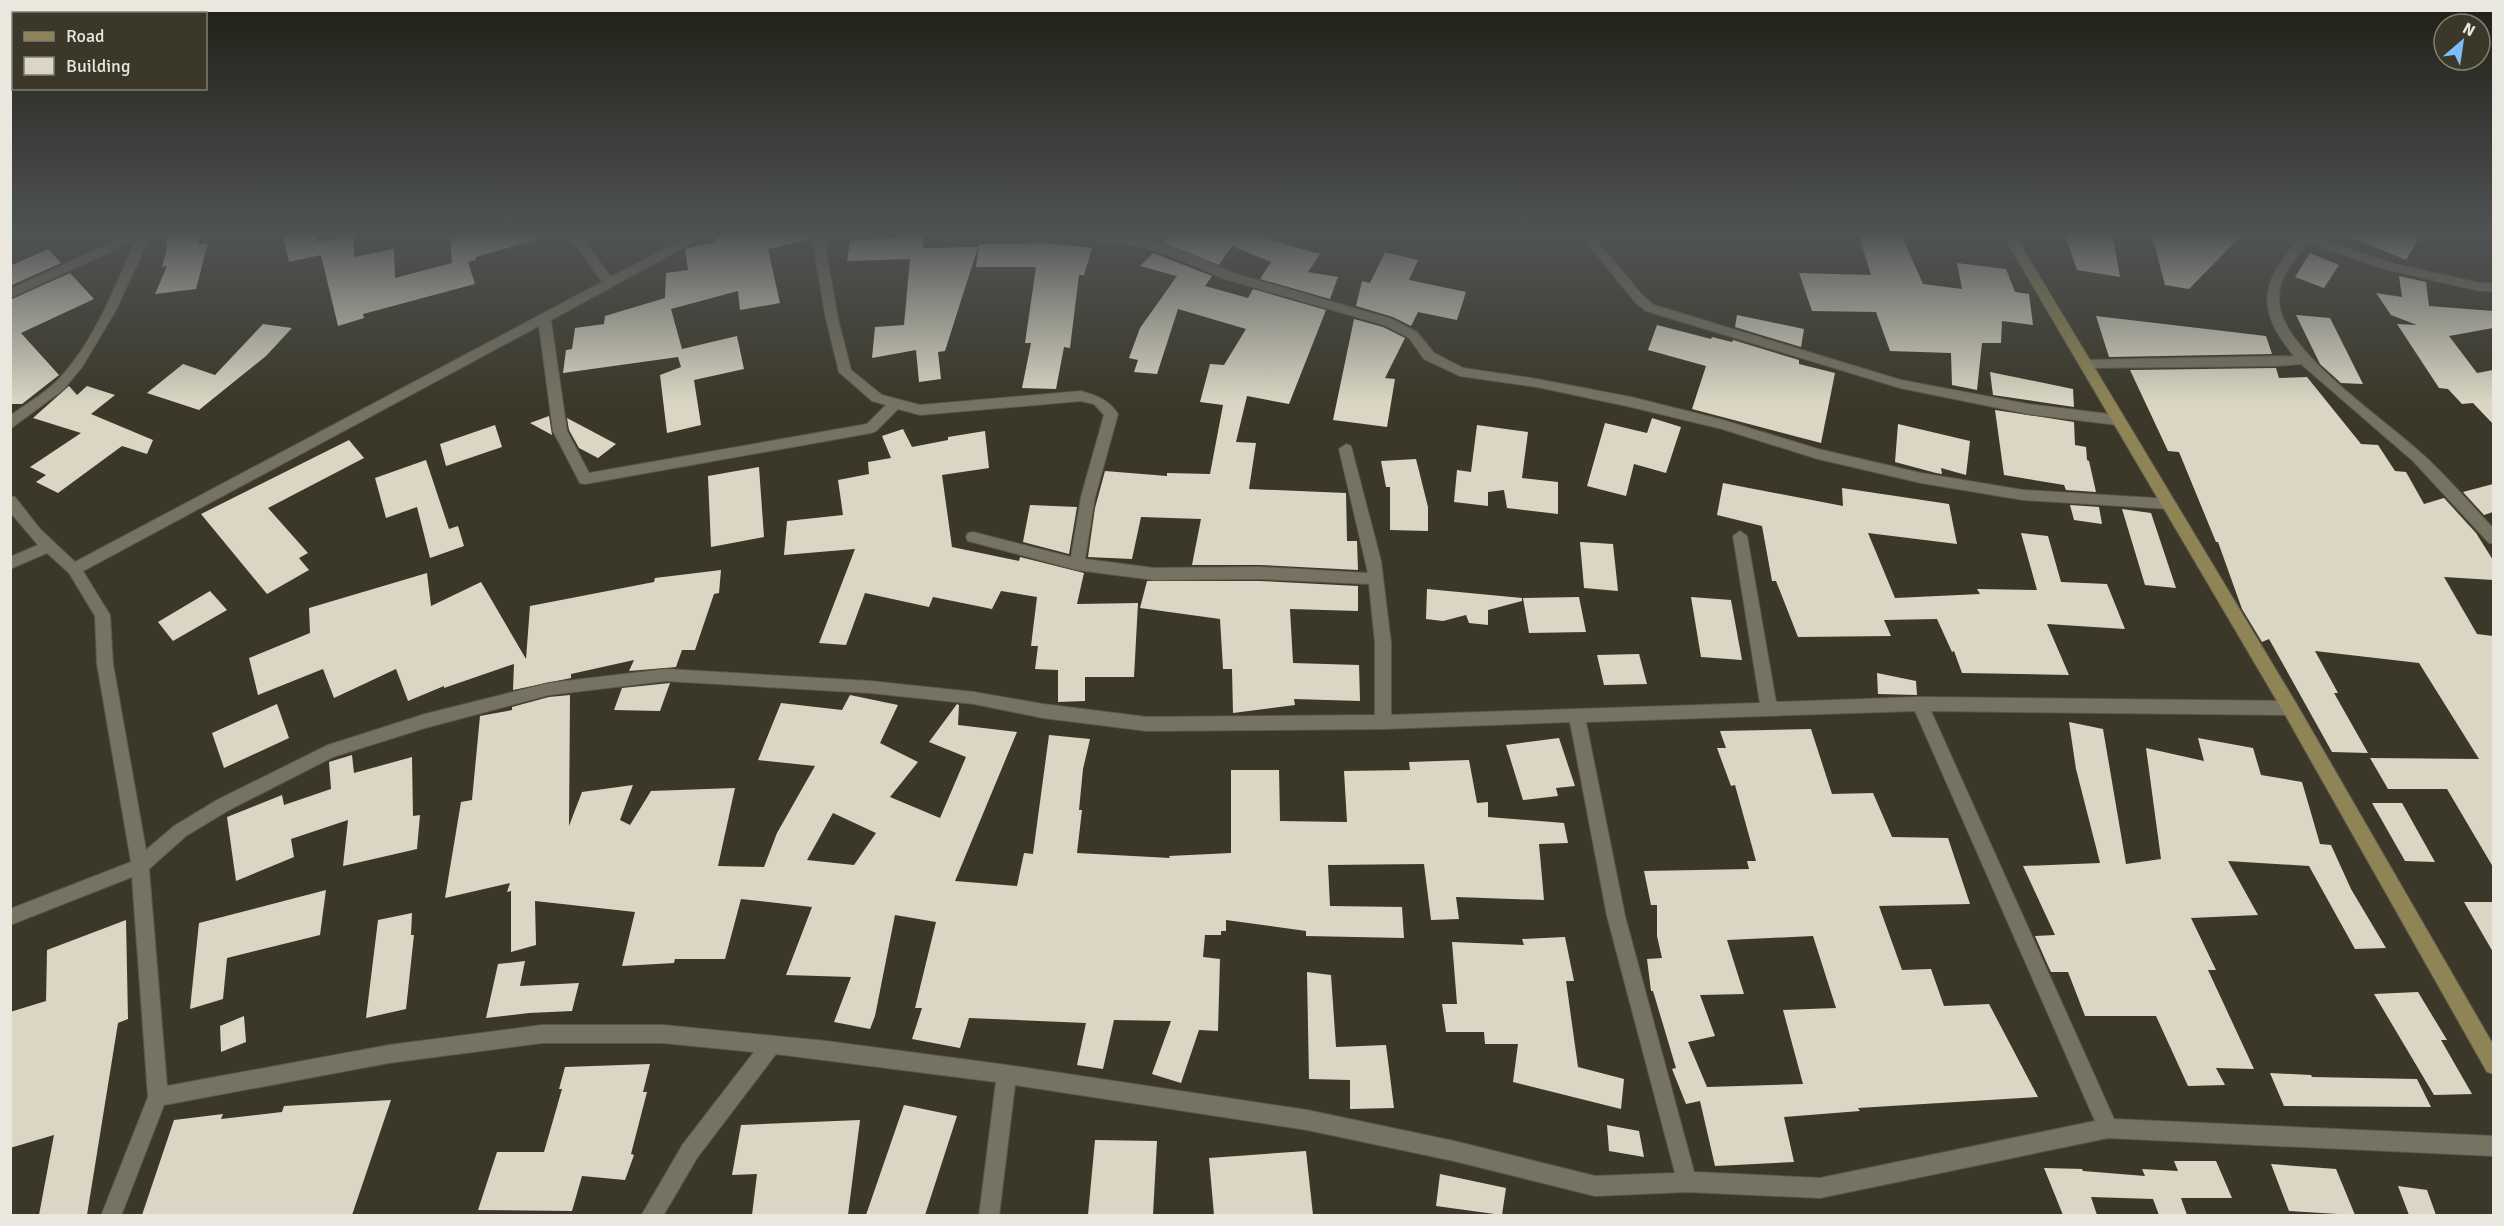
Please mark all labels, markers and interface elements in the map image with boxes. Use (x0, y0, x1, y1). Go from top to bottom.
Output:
legend (12, 12, 207, 90)
north arrow (2432, 12, 2492, 72)
text: N (2459, 18, 2479, 41)
text: Road (66, 25, 105, 47)
text: Building (66, 55, 130, 77)

